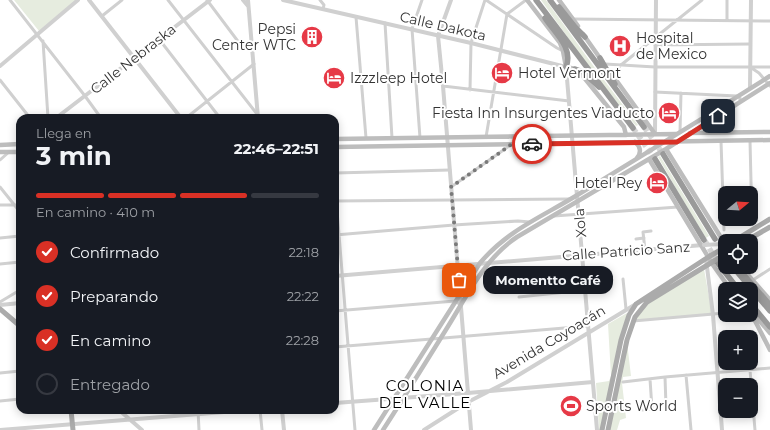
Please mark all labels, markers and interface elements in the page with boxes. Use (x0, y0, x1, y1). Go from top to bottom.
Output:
street label: Calle Dakota (398, 7, 488, 45)
street label: Calle Nebraska (87, 20, 179, 98)
place label: Pepsi Center WTC (212, 20, 296, 54)
building icon: Pepsi Center WTC (299, 24, 325, 50)
place label: Hospital de Mexico (636, 29, 707, 63)
hospital icon: Hospital de Mexico (607, 33, 633, 59)
hotel icon: Hotel Vermont (489, 60, 515, 86)
place label: Hotel Vermont (518, 64, 622, 82)
hotel icon: Izzzleep Hotel (321, 65, 347, 91)
place label: Izzzleep Hotel (350, 69, 447, 87)
pin (701, 99, 735, 133)
hotel icon: Fiesta Inn Insurgentes Viaducto (656, 100, 682, 126)
place label: Fiesta Inn Insurgentes Viaducto (432, 104, 654, 122)
icon: home (707, 105, 729, 127)
courier (512, 124, 552, 164)
text: Llega en (36, 125, 92, 141)
icon: car (521, 133, 543, 155)
text: 22:46–22:51 (234, 139, 319, 158)
text: 3 min (36, 140, 112, 172)
hotel icon: Hotel Rey (644, 170, 670, 196)
place label: Hotel Rey (574, 174, 642, 192)
north arrow (718, 186, 758, 226)
map controls (718, 186, 758, 418)
text: En camino · 410 m (36, 204, 155, 220)
street label: Xola (570, 207, 590, 239)
button: locate (718, 234, 758, 274)
street label: Calle Patricio Sanz (561, 238, 691, 264)
icon: check (36, 241, 58, 263)
text: Confirmado (70, 243, 159, 262)
text: 22:18 (288, 244, 319, 260)
pin (442, 263, 476, 297)
callout: Momentto Café (483, 266, 613, 294)
icon: bag (448, 269, 470, 291)
text: Momentto Café (495, 272, 601, 288)
button: layers (718, 282, 758, 322)
icon: check (36, 285, 58, 307)
text: Preparando (70, 287, 158, 306)
text: 22:22 (287, 288, 319, 304)
street label: Avenida Coyoacán (489, 301, 609, 383)
icon: check (36, 329, 58, 351)
button: + (718, 330, 758, 370)
text: En camino (70, 331, 151, 350)
text: 22:28 (286, 332, 319, 348)
text: Entregado (70, 375, 150, 394)
district label: COLONIA DEL VALLE (379, 376, 471, 412)
button: − (718, 378, 758, 418)
sports icon: Sports World (558, 393, 584, 419)
place label: Sports World (586, 397, 677, 415)

